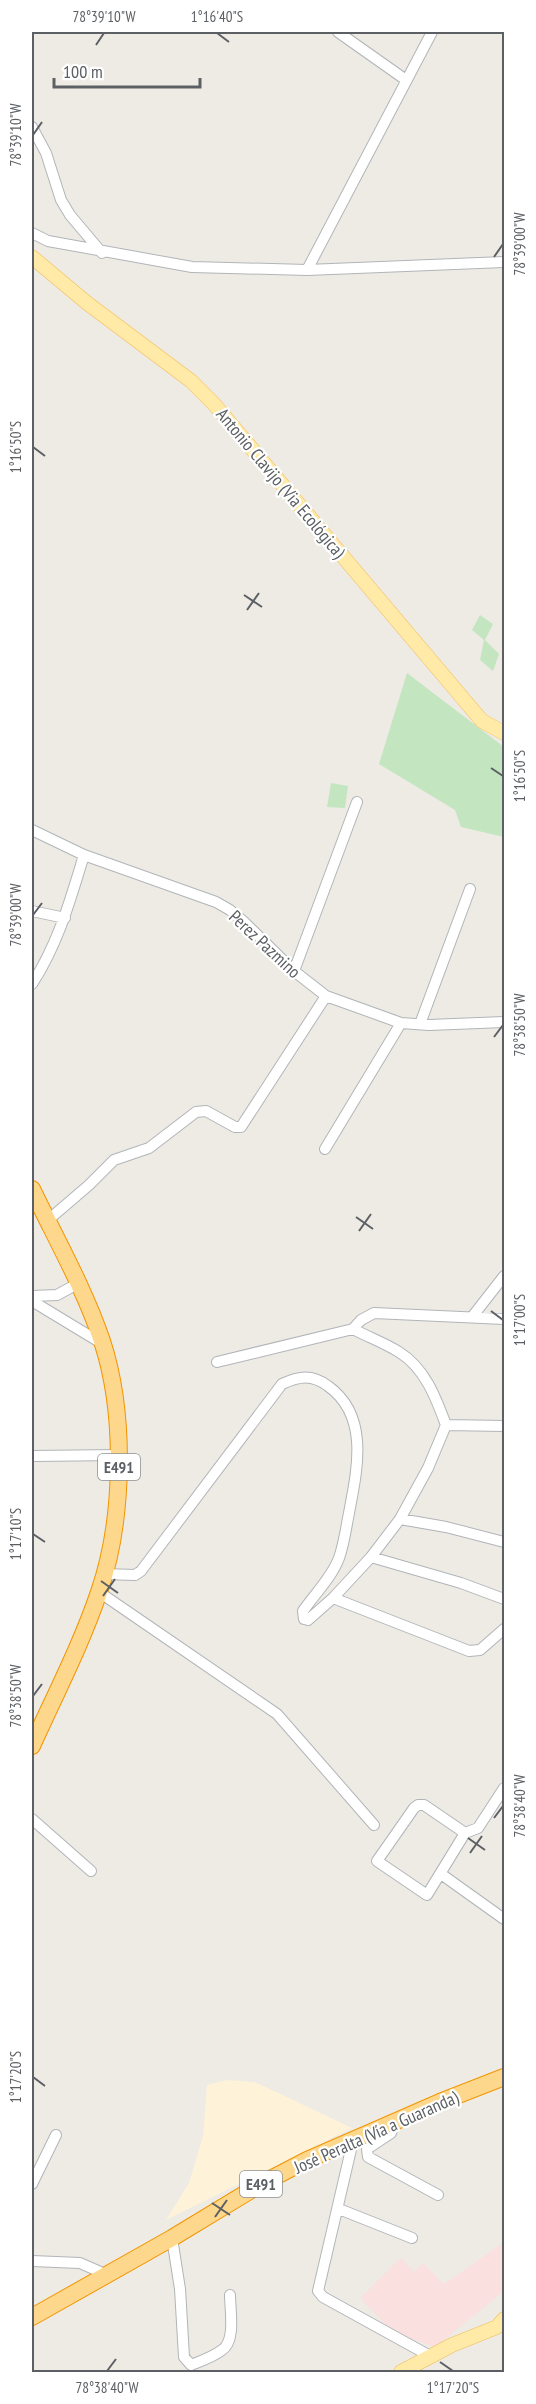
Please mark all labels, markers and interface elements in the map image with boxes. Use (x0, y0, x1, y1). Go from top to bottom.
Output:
text: 78°39'10"W (72, 7, 136, 26)
text: 1°16'40"S (191, 7, 243, 26)
scale bar (54, 51, 200, 89)
text: 100 m (63, 60, 103, 83)
text: 78°39'10"W (6, 103, 25, 167)
text: 78°39'00"W (510, 212, 529, 276)
street label: Antonio Clavijo (Via Ecológica) (211, 403, 351, 563)
text: 1°16'50"S (6, 421, 25, 473)
text: 1°16'50"S (510, 750, 529, 802)
text: 78°39'00"W (6, 883, 25, 947)
street label: Perez Pazmino (224, 905, 306, 983)
text: 78°38'50"W (510, 993, 529, 1057)
text: 1°17'00"S (510, 1294, 529, 1346)
road number: E491 (98, 1454, 140, 1480)
text: 1°17'10"S (6, 1508, 25, 1560)
text: 78°38'50"W (6, 1664, 25, 1728)
text: 78°38'40"W (510, 1774, 529, 1838)
text: 1°17'20"S (6, 2051, 25, 2103)
street label: José Peralta (Vía a Guaranda) (289, 2085, 463, 2179)
road number: E491 (240, 2171, 282, 2197)
text: 78°38'40"W (75, 2378, 139, 2397)
text: 1°17'20"S (427, 2378, 479, 2397)

